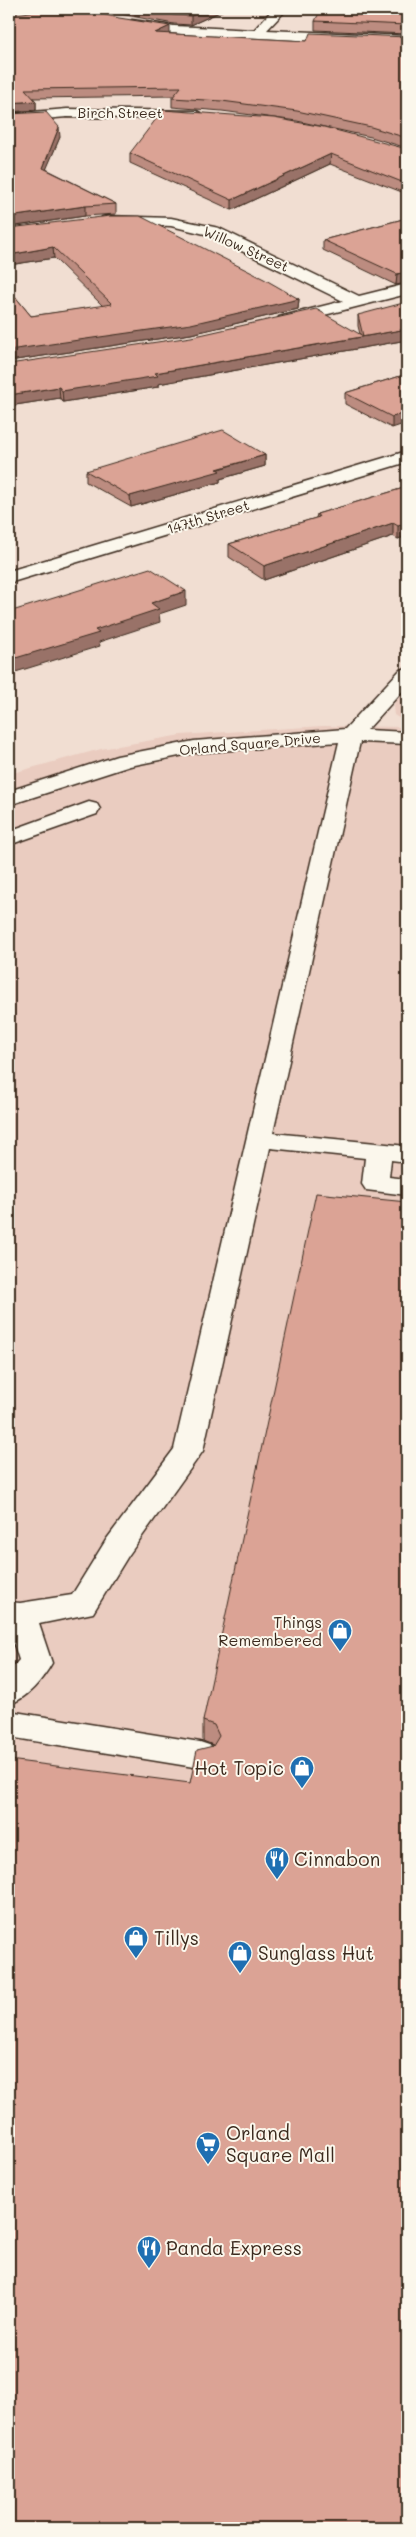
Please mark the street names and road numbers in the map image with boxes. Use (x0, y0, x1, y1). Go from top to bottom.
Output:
street label: Birch Street (77, 103, 163, 122)
street label: Willow Street (200, 221, 292, 276)
street label: 147th Street (164, 495, 251, 538)
street label: Orland Square Drive (178, 728, 321, 759)

